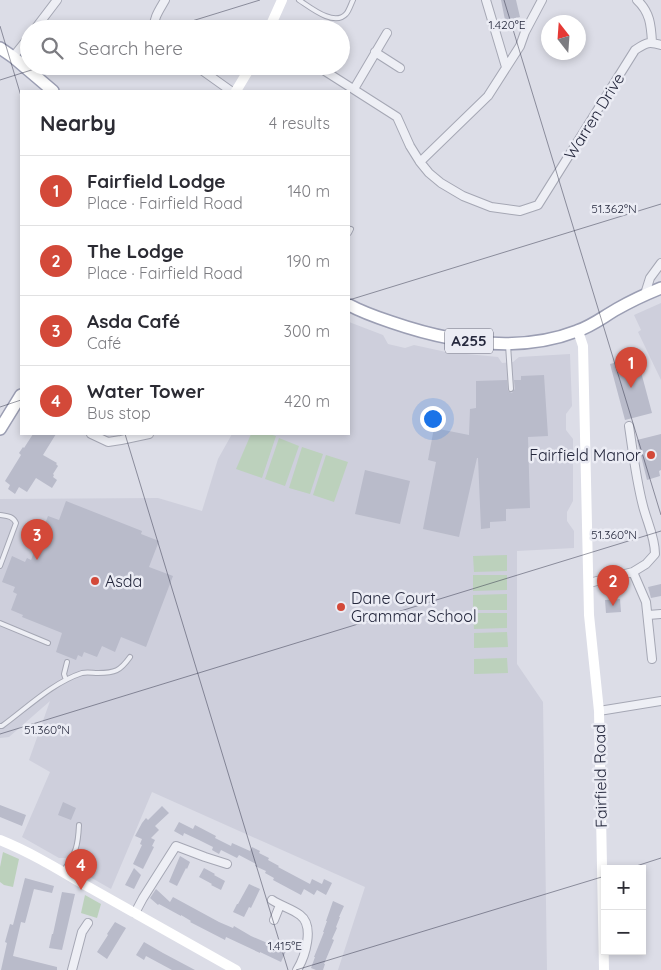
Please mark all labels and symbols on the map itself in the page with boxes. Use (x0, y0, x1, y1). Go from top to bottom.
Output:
north arrow (541, 15, 586, 60)
text: 1.420°E (488, 17, 526, 32)
street label: Warren Drive (560, 69, 628, 163)
text: 51.362°N (591, 201, 637, 216)
road number: A255 (445, 328, 493, 354)
pin: 1 (615, 347, 647, 388)
your location (420, 406, 446, 432)
place label: Fairfield Manor (529, 445, 641, 465)
marker: Fairfield Manor (645, 449, 657, 461)
pin: 3 (21, 519, 53, 560)
text: 51.360°N (591, 527, 637, 542)
pin: 2 (597, 565, 629, 606)
place label: Asda (105, 571, 142, 591)
marker: Asda (89, 575, 101, 587)
place label: Dane Court Grammar School (351, 588, 477, 626)
marker: Dane Court Grammar School (335, 601, 347, 613)
text: 51.360°N (24, 722, 70, 737)
street label: Fairfield Road (589, 724, 611, 828)
pin: 4 (65, 849, 97, 890)
text: 1.415°E (268, 938, 302, 953)

